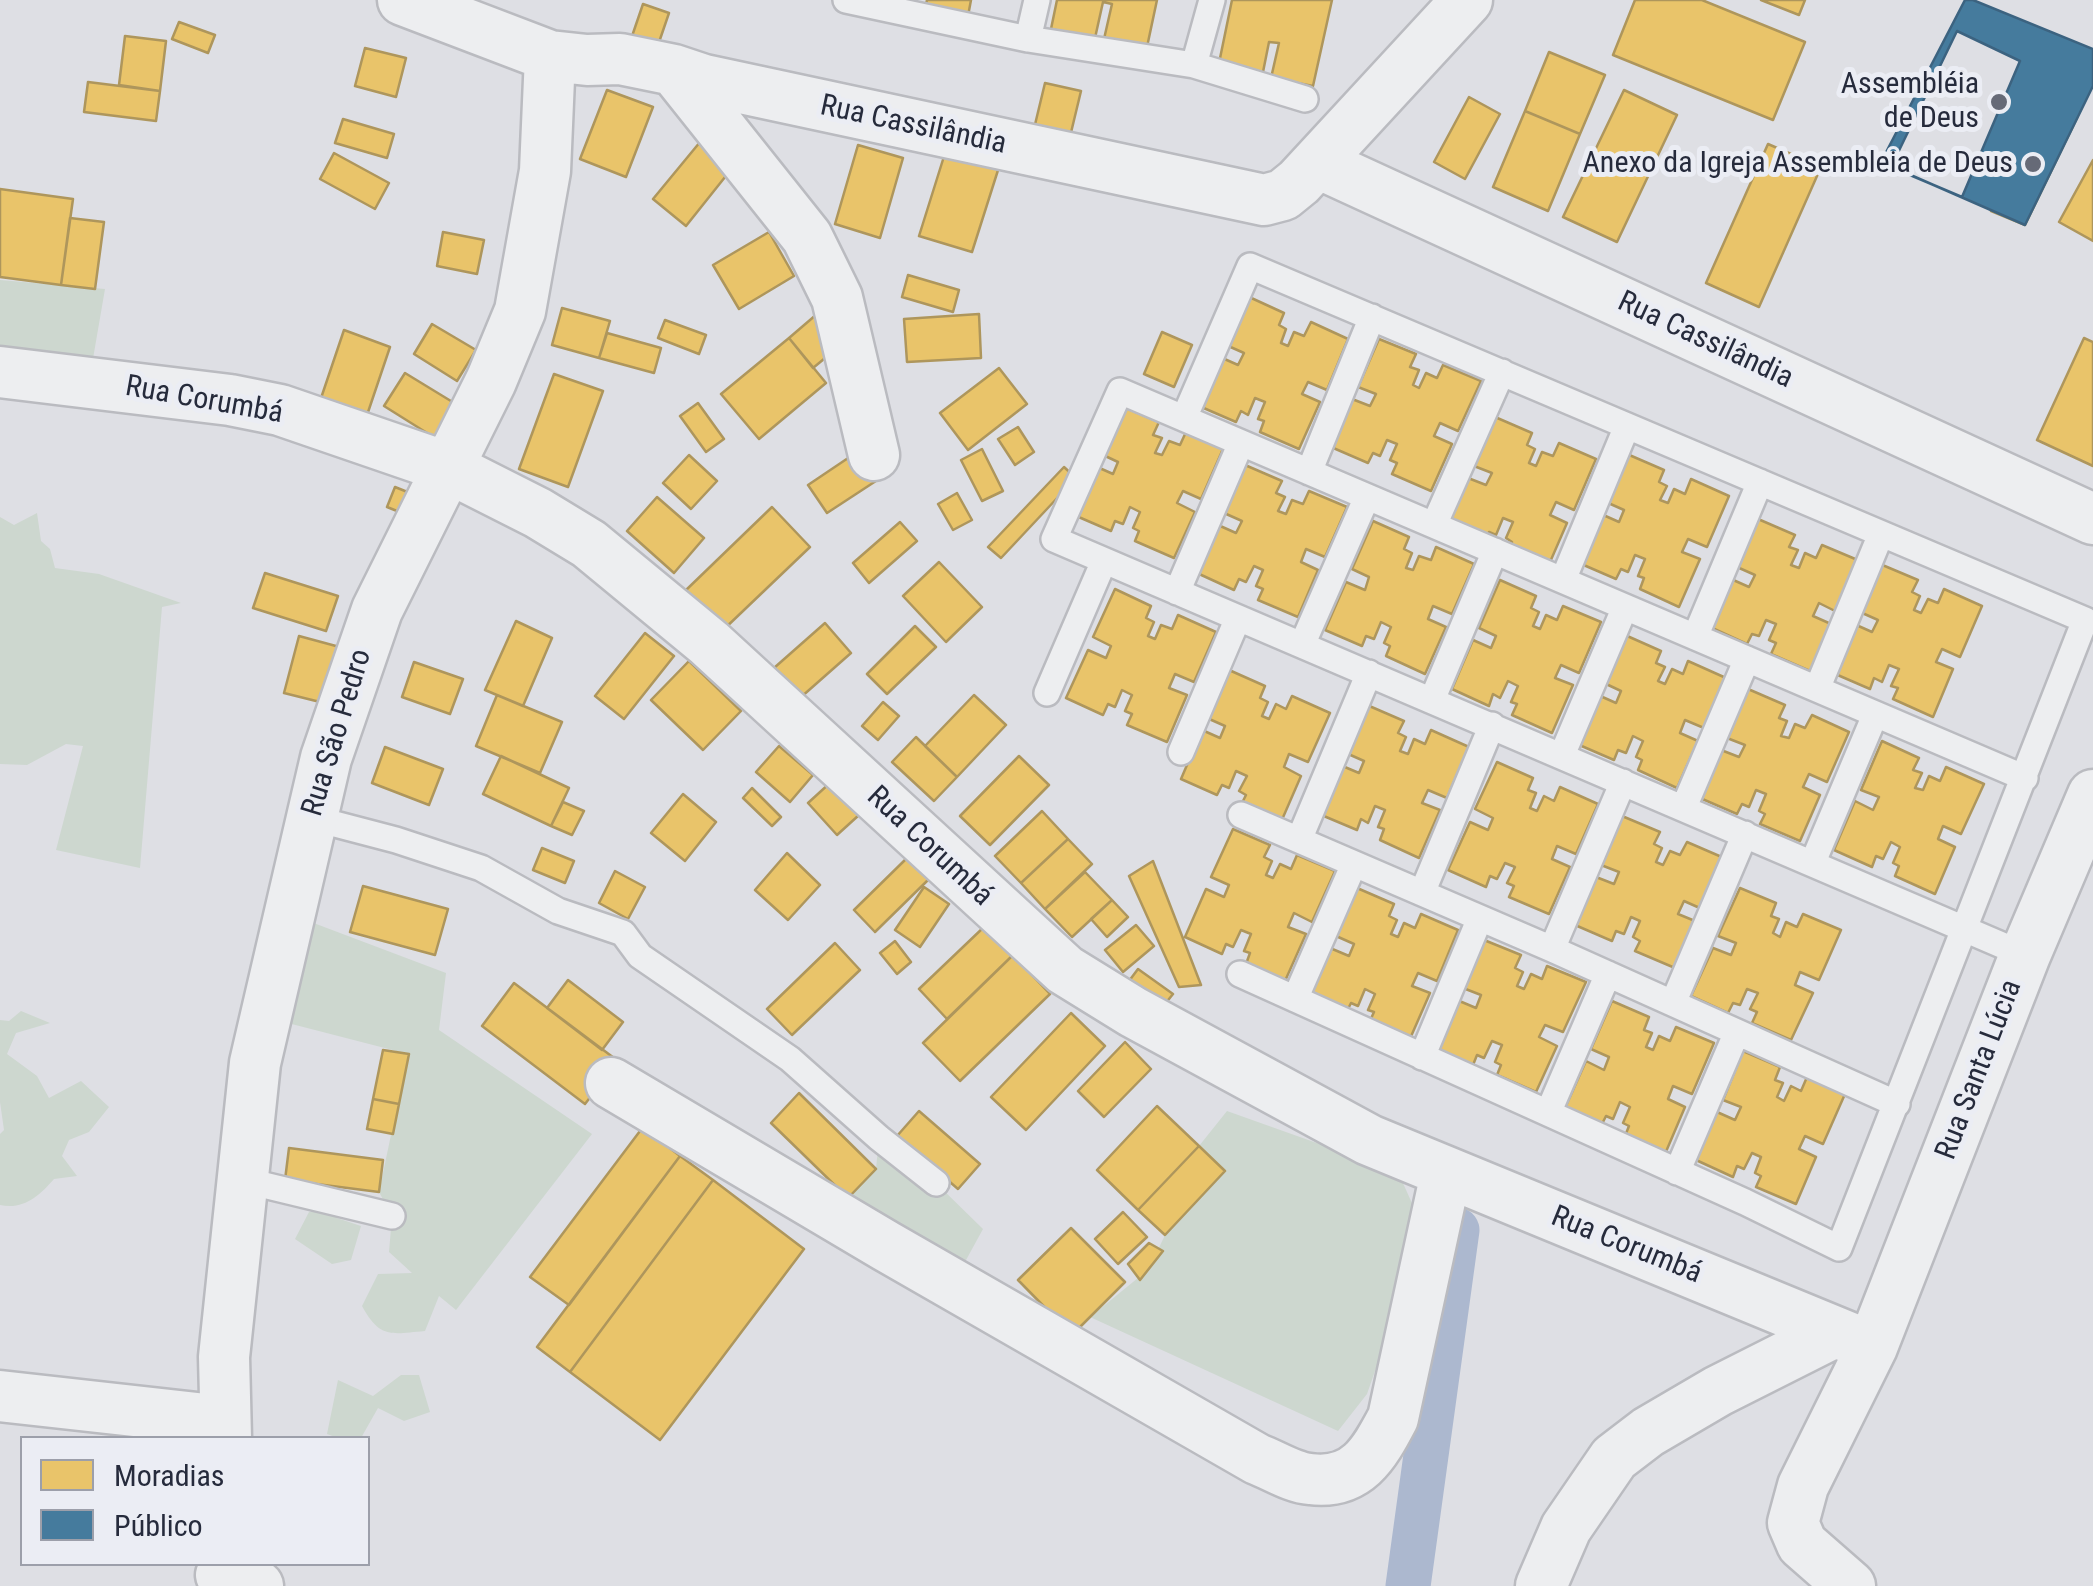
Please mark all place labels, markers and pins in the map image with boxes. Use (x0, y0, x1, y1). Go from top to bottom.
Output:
place label: Assembléia de Deus (1841, 67, 1979, 138)
marker: Assembléia de Deus (1988, 91, 2010, 113)
place label: Anexo da Igreja Assembleia de Deus (1583, 146, 2013, 182)
marker: Anexo da Igreja Assembleia de Deus (2022, 153, 2044, 175)

